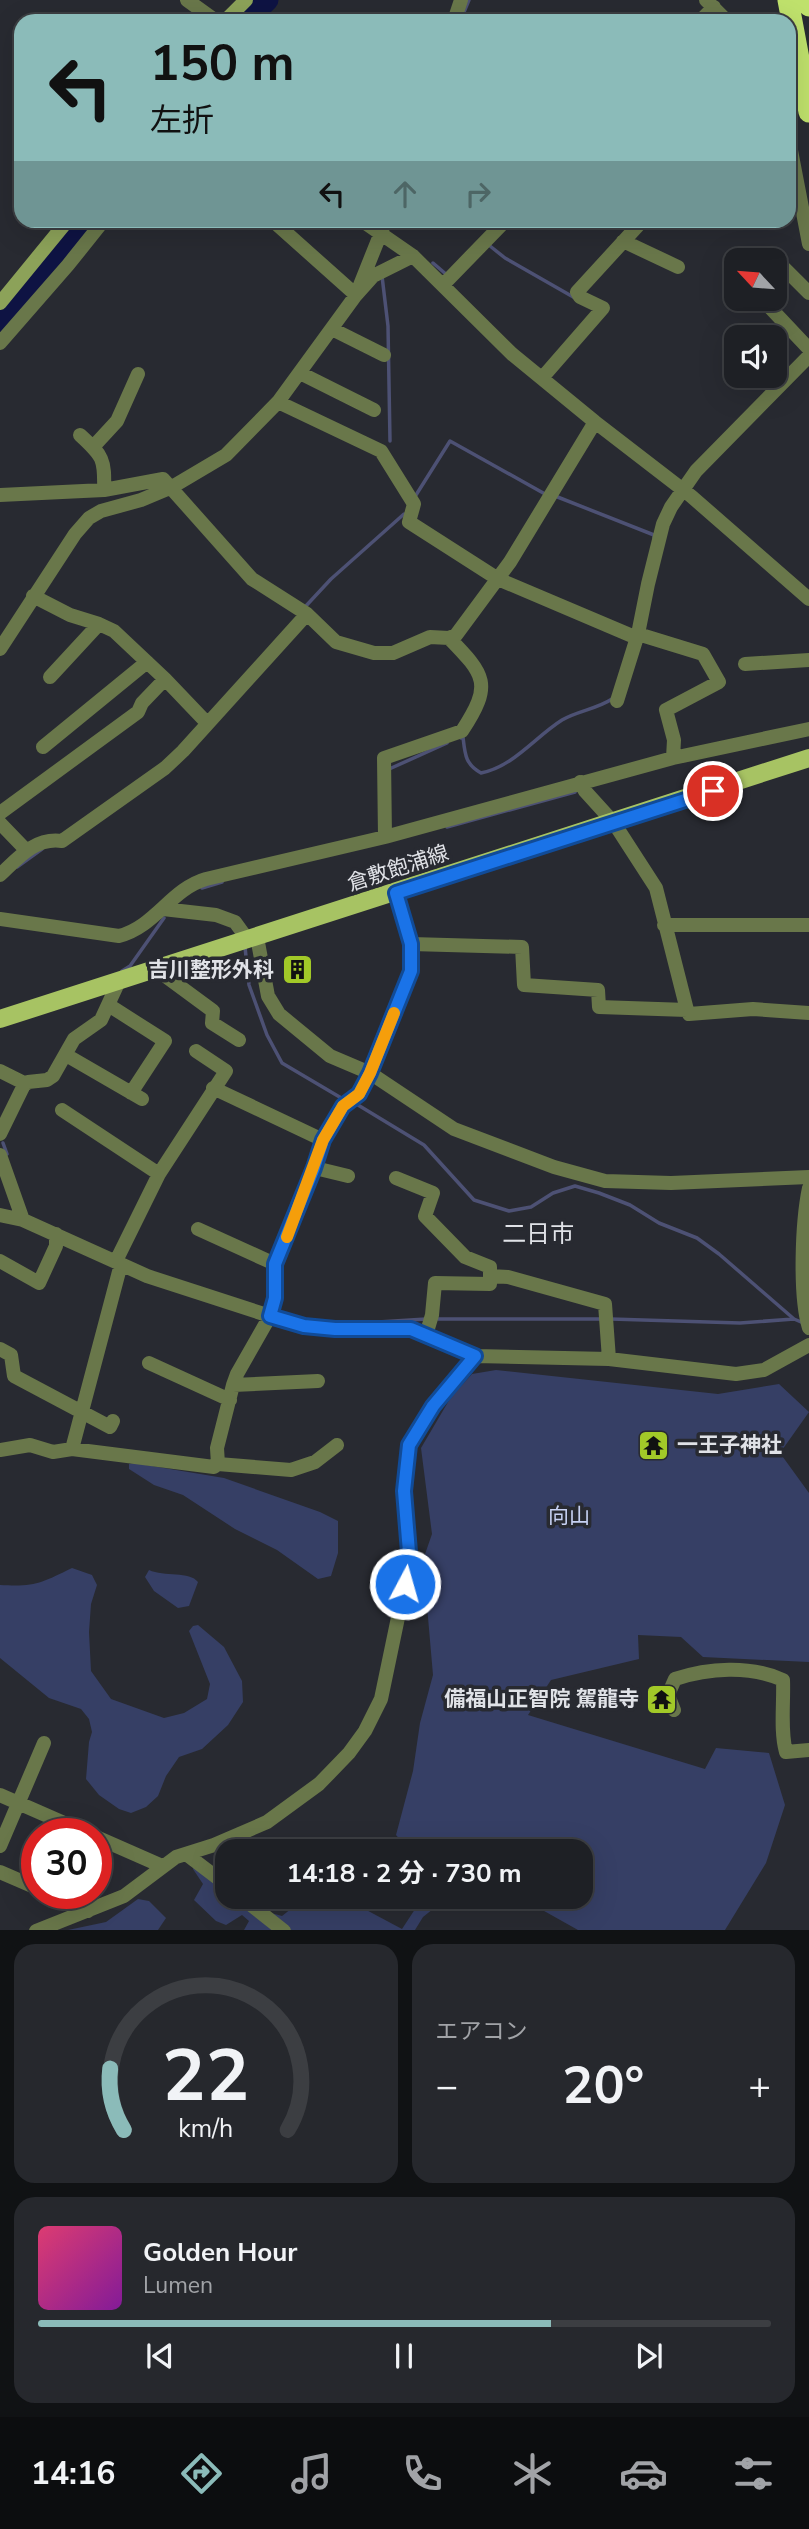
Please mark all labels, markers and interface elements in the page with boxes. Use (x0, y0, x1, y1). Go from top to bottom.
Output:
text: 150 m (150, 30, 294, 97)
icon: left (35, 42, 126, 133)
text: 左折 (150, 99, 214, 142)
icon: left (313, 175, 351, 213)
icon: ahead (386, 175, 424, 213)
icon: right (459, 175, 497, 213)
north arrow (724, 248, 788, 312)
map controls (724, 248, 787, 388)
button: sound (724, 325, 787, 388)
pin (683, 761, 743, 821)
icon: arrive (694, 772, 732, 810)
street label: 倉敷飽浦線 (344, 838, 452, 898)
building icon: 吉川整形外科 (280, 953, 314, 987)
place label: 吉川整形外科 (148, 956, 274, 984)
district label: 二日市 (502, 1218, 574, 1250)
temple icon: 一王子神社 (637, 1428, 671, 1462)
place label: 一王子神社 (677, 1431, 782, 1459)
park label: 向山 (548, 1502, 590, 1530)
position arrow (368, 1547, 442, 1621)
temple icon: 備福山正智院 駕龍寺 (645, 1682, 679, 1716)
place label: 備福山正智院 駕龍寺 (444, 1685, 639, 1713)
speed limit sign: 30 (21, 1818, 112, 1909)
text: 14:18 · 2 分 · 730 m (286, 1856, 522, 1891)
text: エアコン (436, 2016, 528, 2047)
text: 22 (162, 2026, 249, 2126)
text: 20° (562, 2050, 644, 2121)
text: − (436, 2061, 458, 2112)
text: + (748, 2061, 771, 2112)
text: km/h (178, 2111, 233, 2145)
text: Golden Hour (143, 2235, 298, 2270)
text: Lumen (143, 2270, 213, 2301)
icon: previous (141, 2337, 179, 2375)
icon: pause (385, 2337, 423, 2375)
icon: next (630, 2337, 668, 2375)
icon: directions (177, 2449, 226, 2498)
icon: music (287, 2449, 336, 2498)
icon: phone (398, 2449, 447, 2498)
icon: climate (508, 2449, 557, 2498)
icon: car (619, 2449, 668, 2498)
icon: filters (729, 2449, 778, 2498)
text: 14:16 (31, 2452, 115, 2495)

